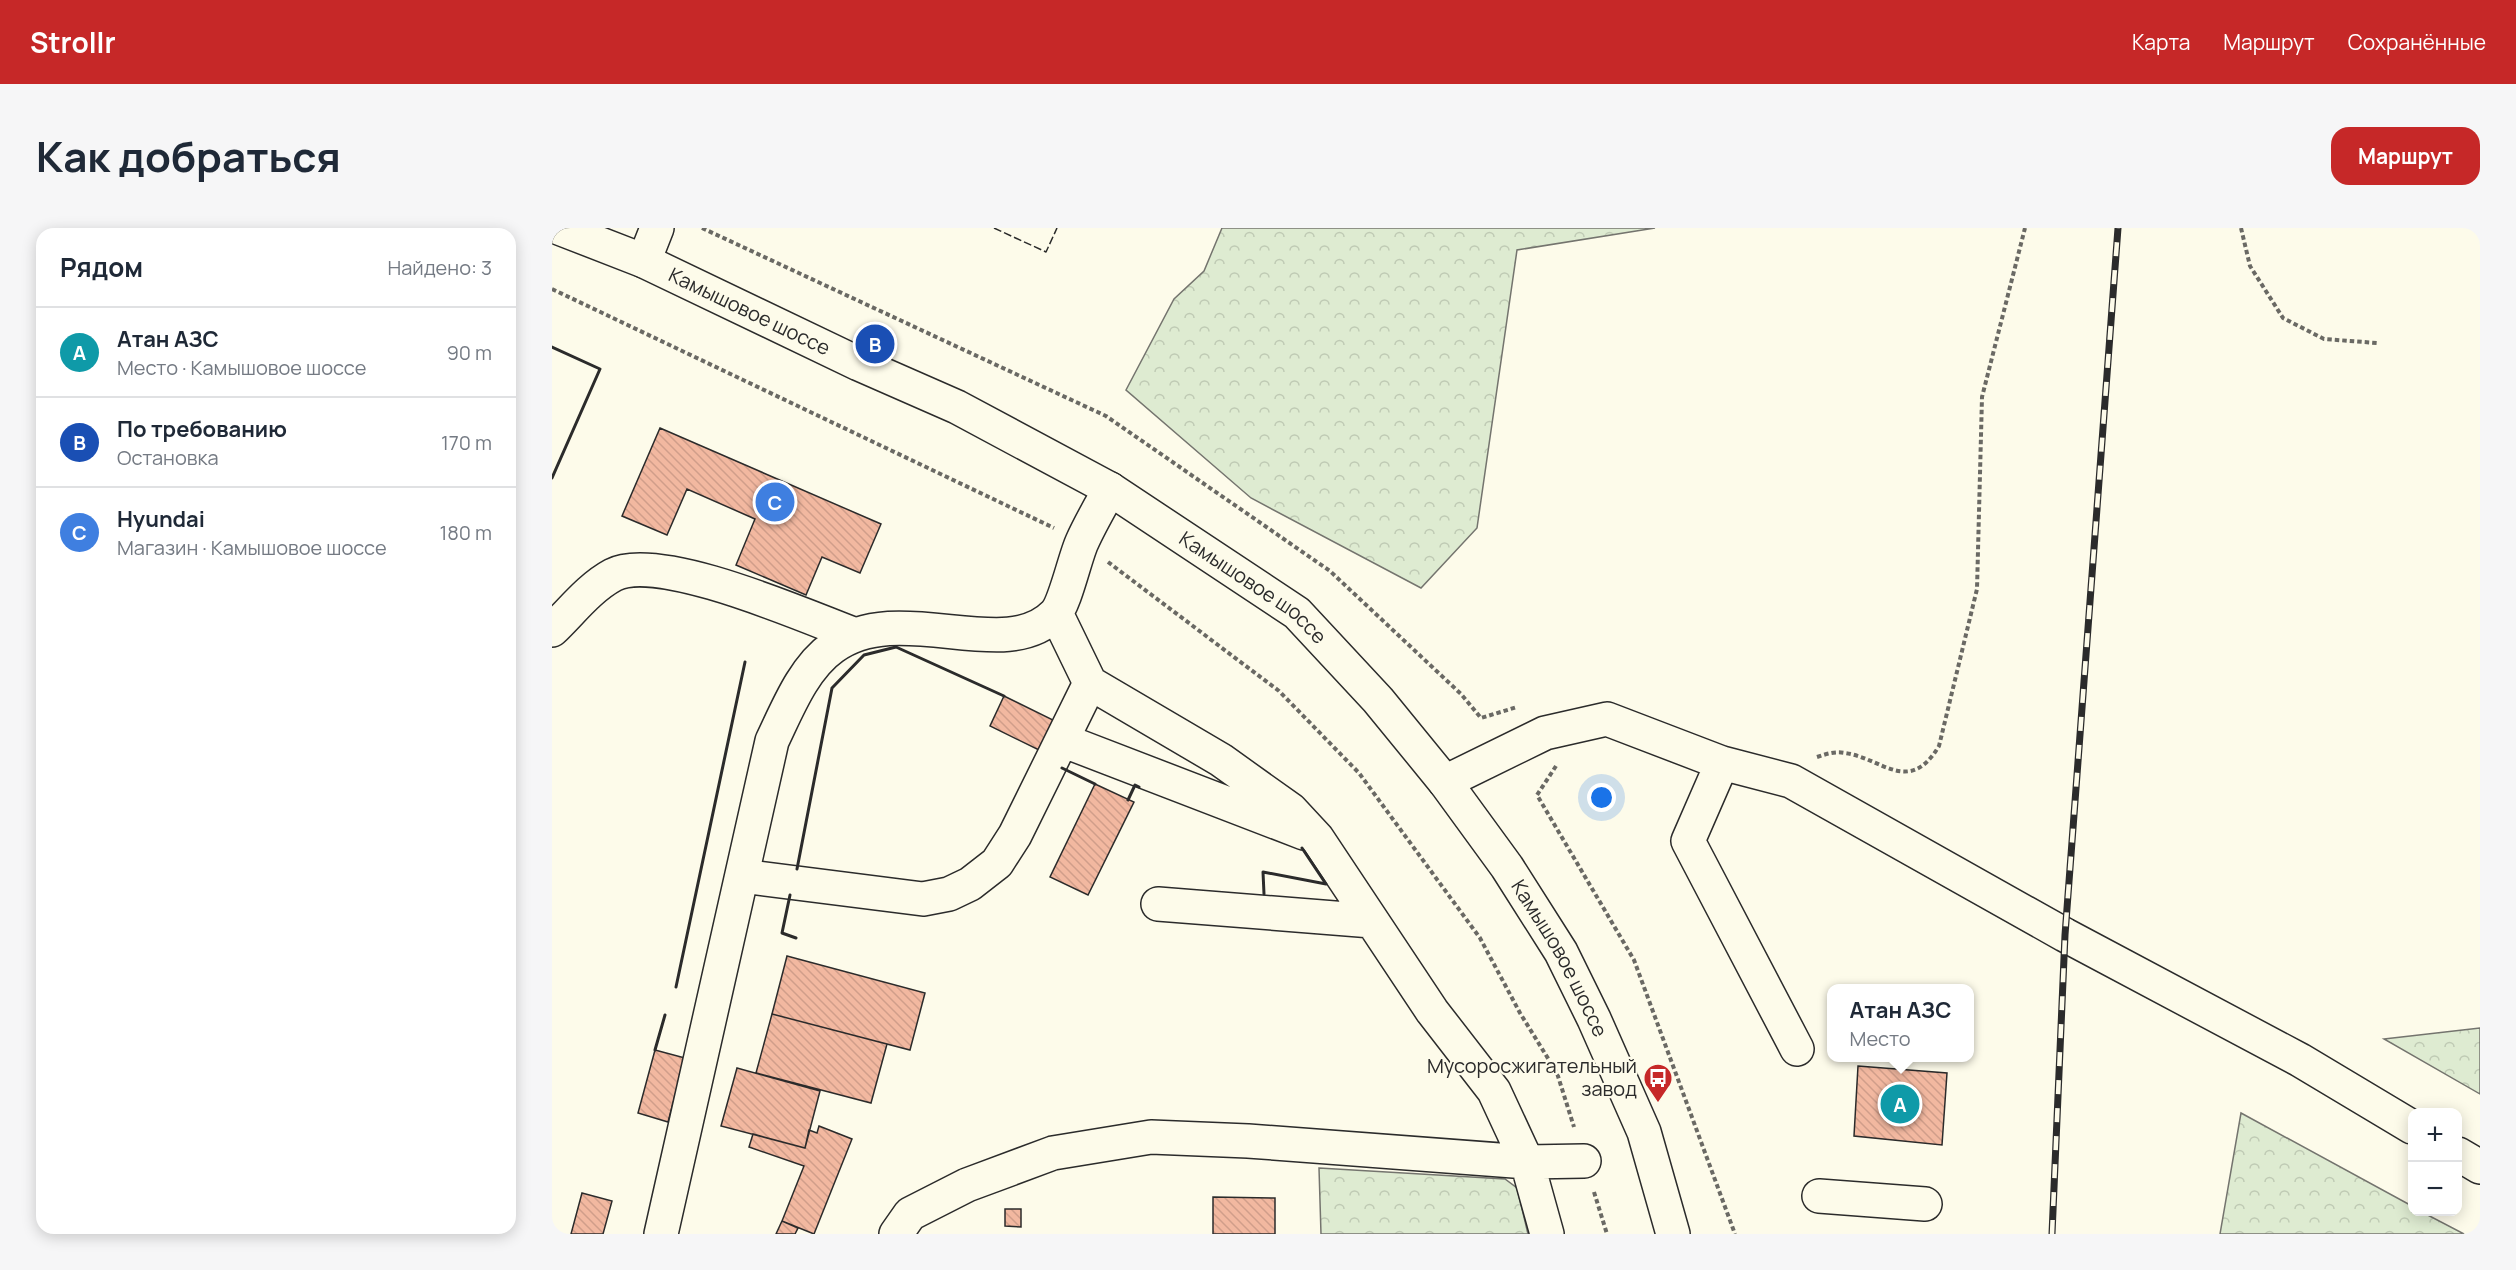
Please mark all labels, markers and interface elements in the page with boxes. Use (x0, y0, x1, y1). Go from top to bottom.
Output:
text: Strollr (30, 23, 116, 61)
text: Карта (2132, 28, 2190, 56)
text: Маршрут (2223, 28, 2315, 56)
text: Сохранённые (2348, 28, 2486, 56)
text: Как добраться (36, 127, 341, 185)
button: Маршрут (2331, 127, 2480, 185)
text: Рядом (60, 249, 143, 285)
text: Найдено: 3 (387, 254, 492, 281)
street label: Камышовое шоссе (664, 261, 835, 361)
pin: B (856, 322, 894, 366)
text: Атан АЗС (117, 324, 219, 354)
text: A (73, 339, 86, 366)
text: 90 m (446, 339, 492, 366)
text: Место · Камышовое шоссе (117, 354, 367, 381)
text: По требованию (117, 414, 287, 444)
text: B (73, 429, 86, 456)
text: 170 m (441, 429, 492, 456)
text: Остановка (117, 444, 219, 471)
pin: C (756, 480, 794, 524)
text: Hyundai (117, 504, 205, 534)
text: C (72, 519, 87, 546)
text: 180 m (439, 519, 492, 546)
street label: Камышовое шоссе (1174, 525, 1333, 649)
text: Магазин · Камышовое шоссе (117, 534, 387, 561)
your location (1587, 783, 1616, 812)
street label: Камышовое шоссе (1505, 874, 1614, 1041)
popup (1827, 984, 1974, 1062)
text: Атан АЗС (1850, 995, 1951, 1025)
text: Место (1850, 1025, 1911, 1052)
place label: Мусоросжигательный завод (1427, 1052, 1637, 1102)
bus stop icon: Мусоросжигательный завод (1642, 1062, 1674, 1104)
pin: A (1880, 1082, 1920, 1126)
map controls (2408, 1108, 2462, 1216)
button: + (2408, 1108, 2462, 1162)
button: − (2408, 1162, 2462, 1216)

